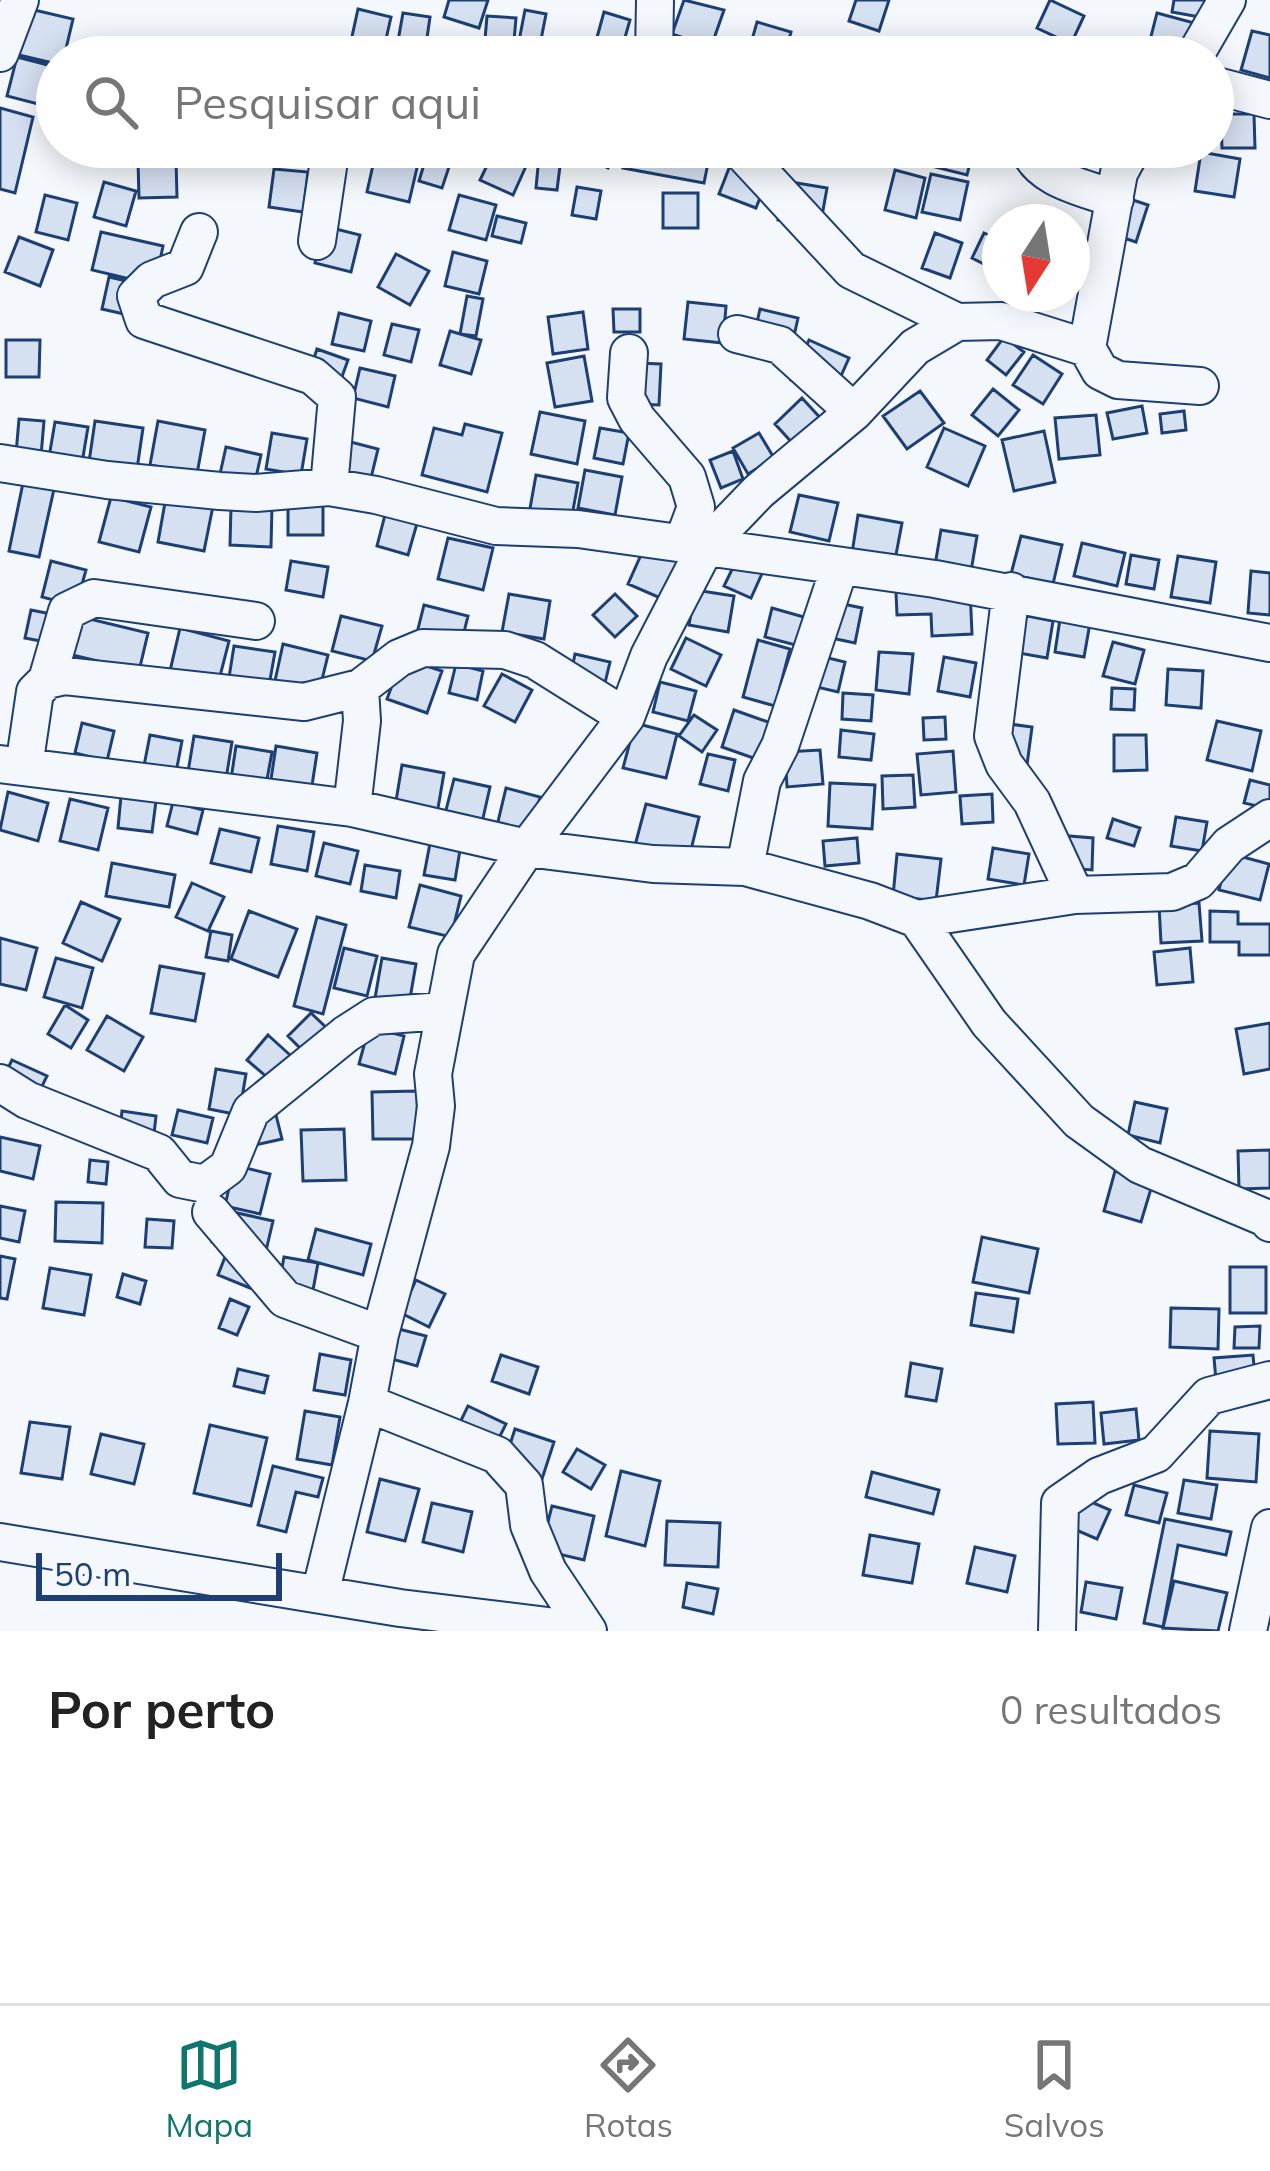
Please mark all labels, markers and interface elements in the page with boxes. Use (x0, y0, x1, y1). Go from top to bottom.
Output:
search box (36, 36, 1234, 168)
icon: search (78, 69, 144, 135)
text: Pesquisar aqui (174, 74, 481, 130)
north arrow (982, 204, 1090, 312)
scale bar (36, 1547, 282, 1600)
text: 50 m (54, 1553, 131, 1594)
text: Por perto (48, 1677, 275, 1741)
text: 0 resultados (1000, 1685, 1222, 1734)
tab: Mapa (165, 2032, 253, 2145)
tab: Rotas (584, 2032, 673, 2145)
tab: Salvos (1004, 2032, 1105, 2145)

